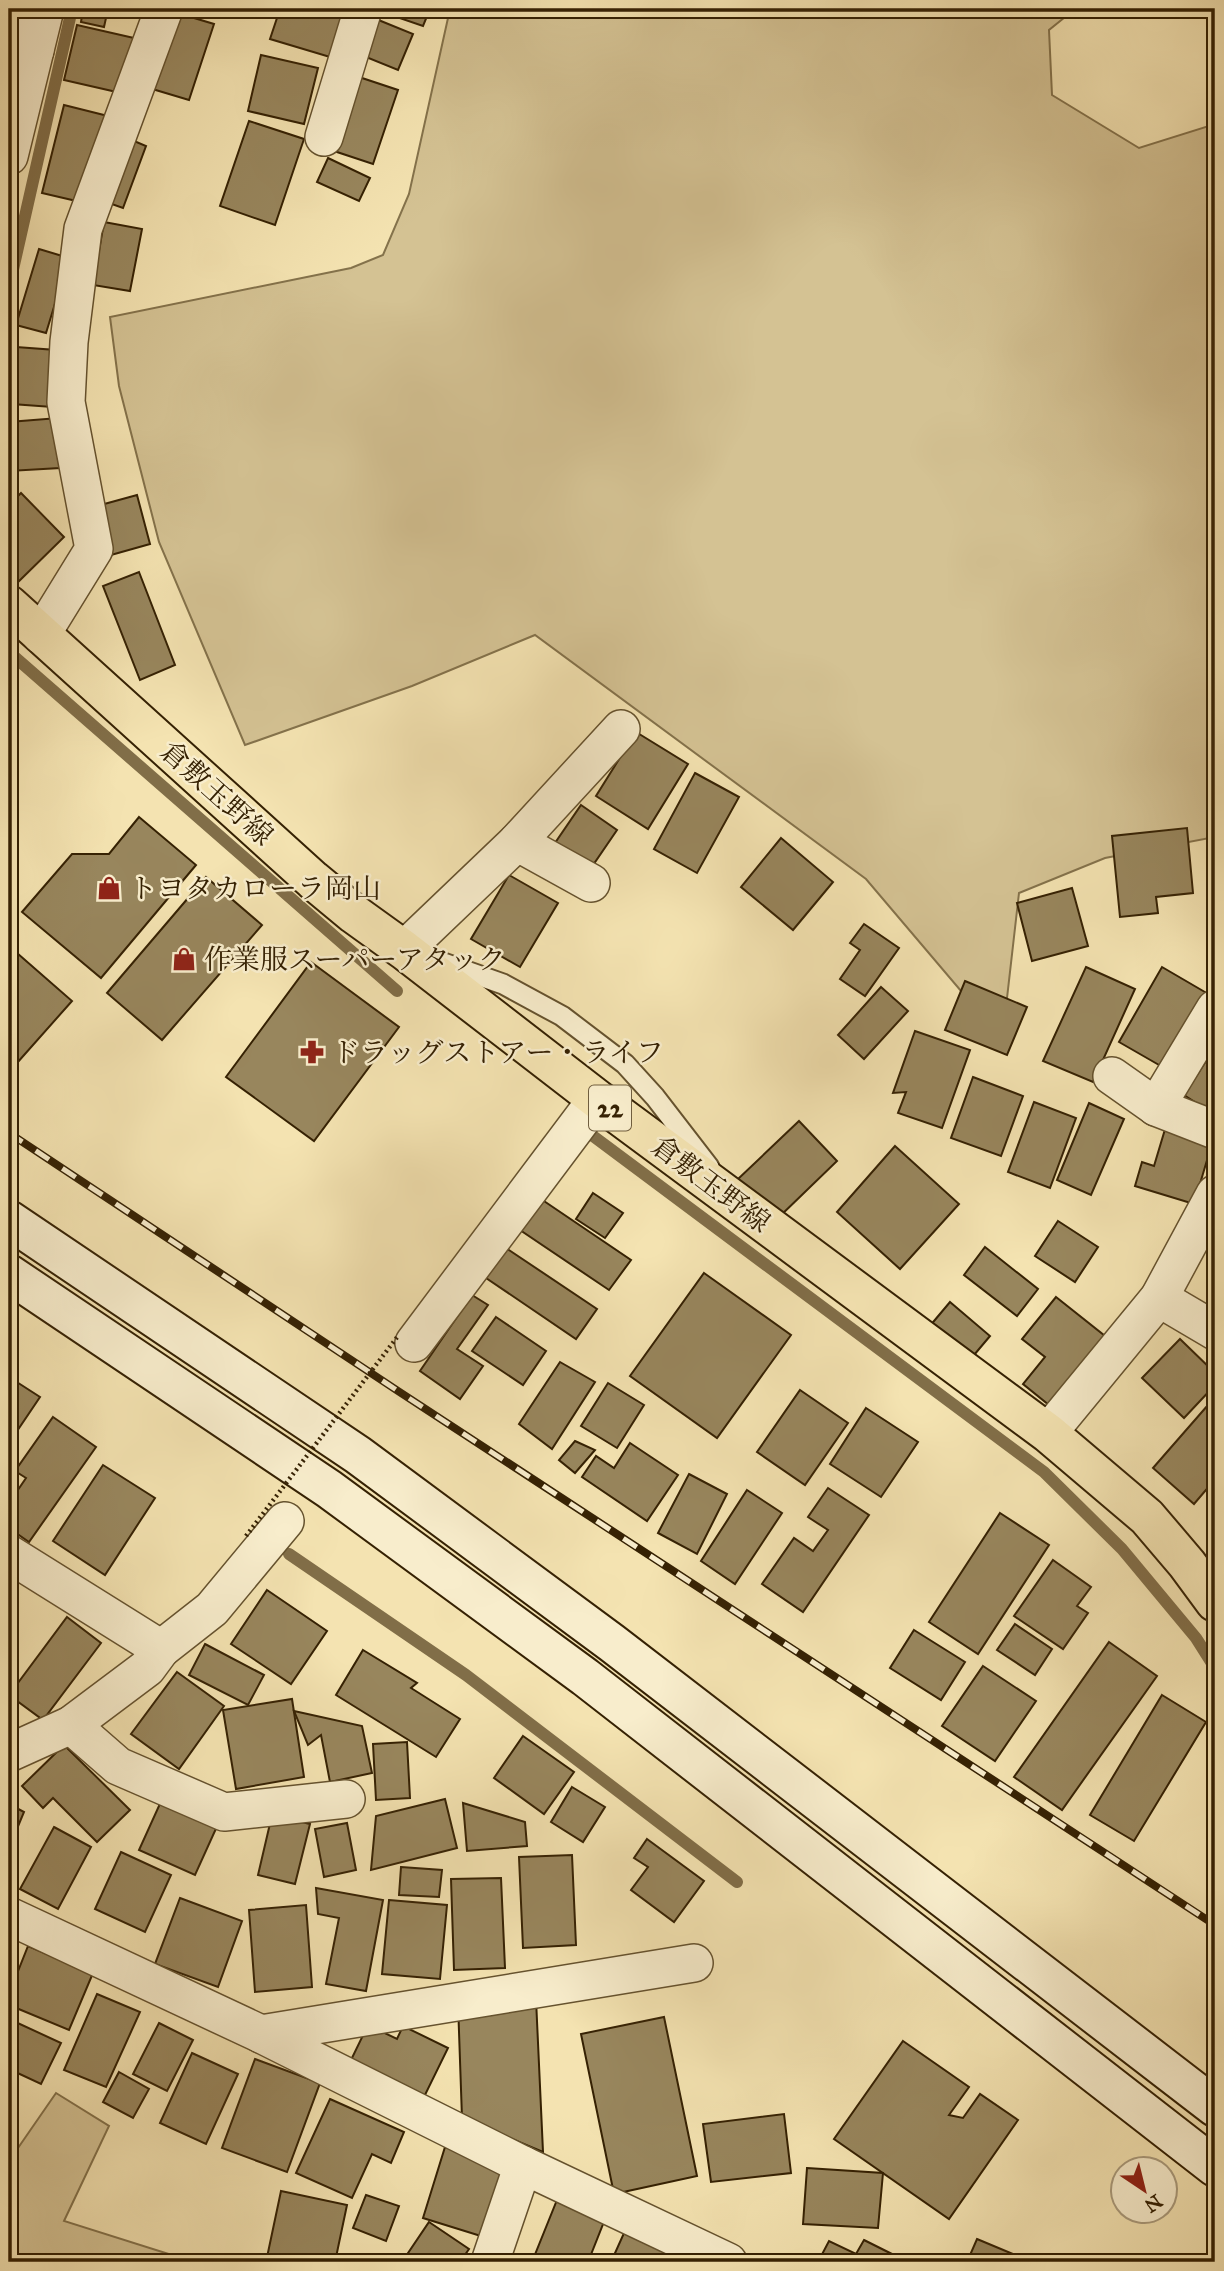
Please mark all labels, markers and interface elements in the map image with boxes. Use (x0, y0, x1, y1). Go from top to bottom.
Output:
street label: 倉敷玉野線 (153, 733, 281, 853)
place label: トヨタカローラ岡山 (129, 871, 381, 906)
shop icon: トヨタカローラ岡山 (95, 874, 123, 902)
place label: 作業服スーパーアタック (204, 942, 506, 977)
shop icon: 作業服スーパーアタック (170, 945, 198, 973)
place label: ドラッグストアー・ライフ (332, 1035, 664, 1070)
pharmacy icon: ドラッグストアー・ライフ (298, 1038, 326, 1066)
road number: 22 (589, 1086, 631, 1130)
street label: 倉敷玉野線 (645, 1128, 777, 1240)
north arrow (1108, 2156, 1178, 2226)
text: N (1140, 2189, 1167, 2218)

